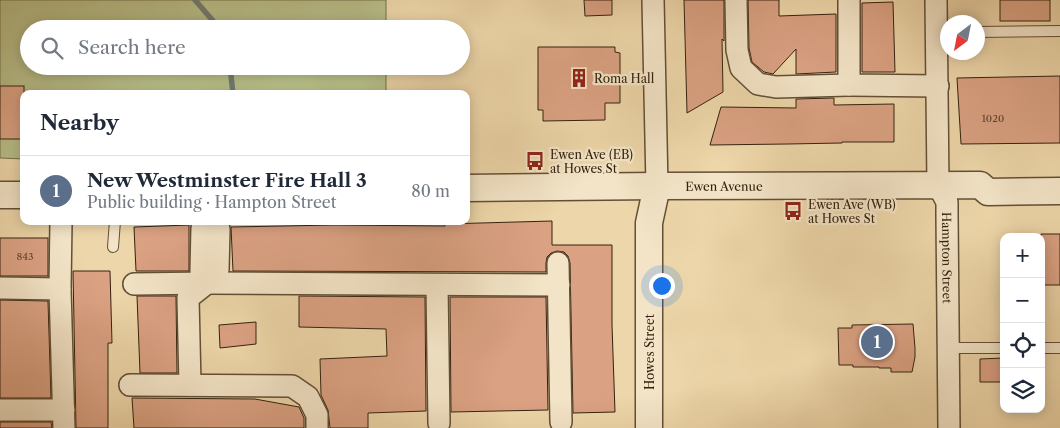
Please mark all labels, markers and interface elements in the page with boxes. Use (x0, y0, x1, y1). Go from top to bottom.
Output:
north arrow (940, 15, 985, 60)
search box (20, 20, 470, 75)
icon: search (38, 34, 66, 62)
text: Search here (78, 36, 186, 59)
building icon: Roma Hall (568, 67, 590, 89)
place label: Roma Hall (594, 71, 655, 86)
text: Nearby (40, 110, 119, 135)
house number: 1020 (982, 112, 1004, 125)
place label: Ewen Ave (EB) at Howes St (550, 147, 633, 176)
bus stop icon: Ewen Ave (EB) at Howes St (524, 150, 546, 172)
text: New Westminster Fire Hall 3 (87, 169, 367, 192)
street label: Ewen Avenue (685, 178, 763, 193)
text: 1 (52, 181, 60, 201)
text: 80 m (411, 181, 450, 201)
text: Public building · Hampton Street (87, 192, 336, 212)
place label: Ewen Ave (WB) at Howes St (808, 197, 896, 226)
bus stop icon: Ewen Ave (WB) at Howes St (782, 200, 804, 222)
street label: Hampton Street (939, 212, 955, 304)
map controls (1000, 233, 1045, 413)
button: + (1000, 233, 1045, 278)
house number: 843 (16, 250, 34, 263)
your location (649, 273, 675, 299)
button: − (1000, 278, 1045, 323)
street label: Howes Street (642, 313, 657, 390)
pin: 1 (861, 323, 893, 361)
button: locate (1000, 323, 1045, 368)
button: layers (1000, 368, 1045, 413)

